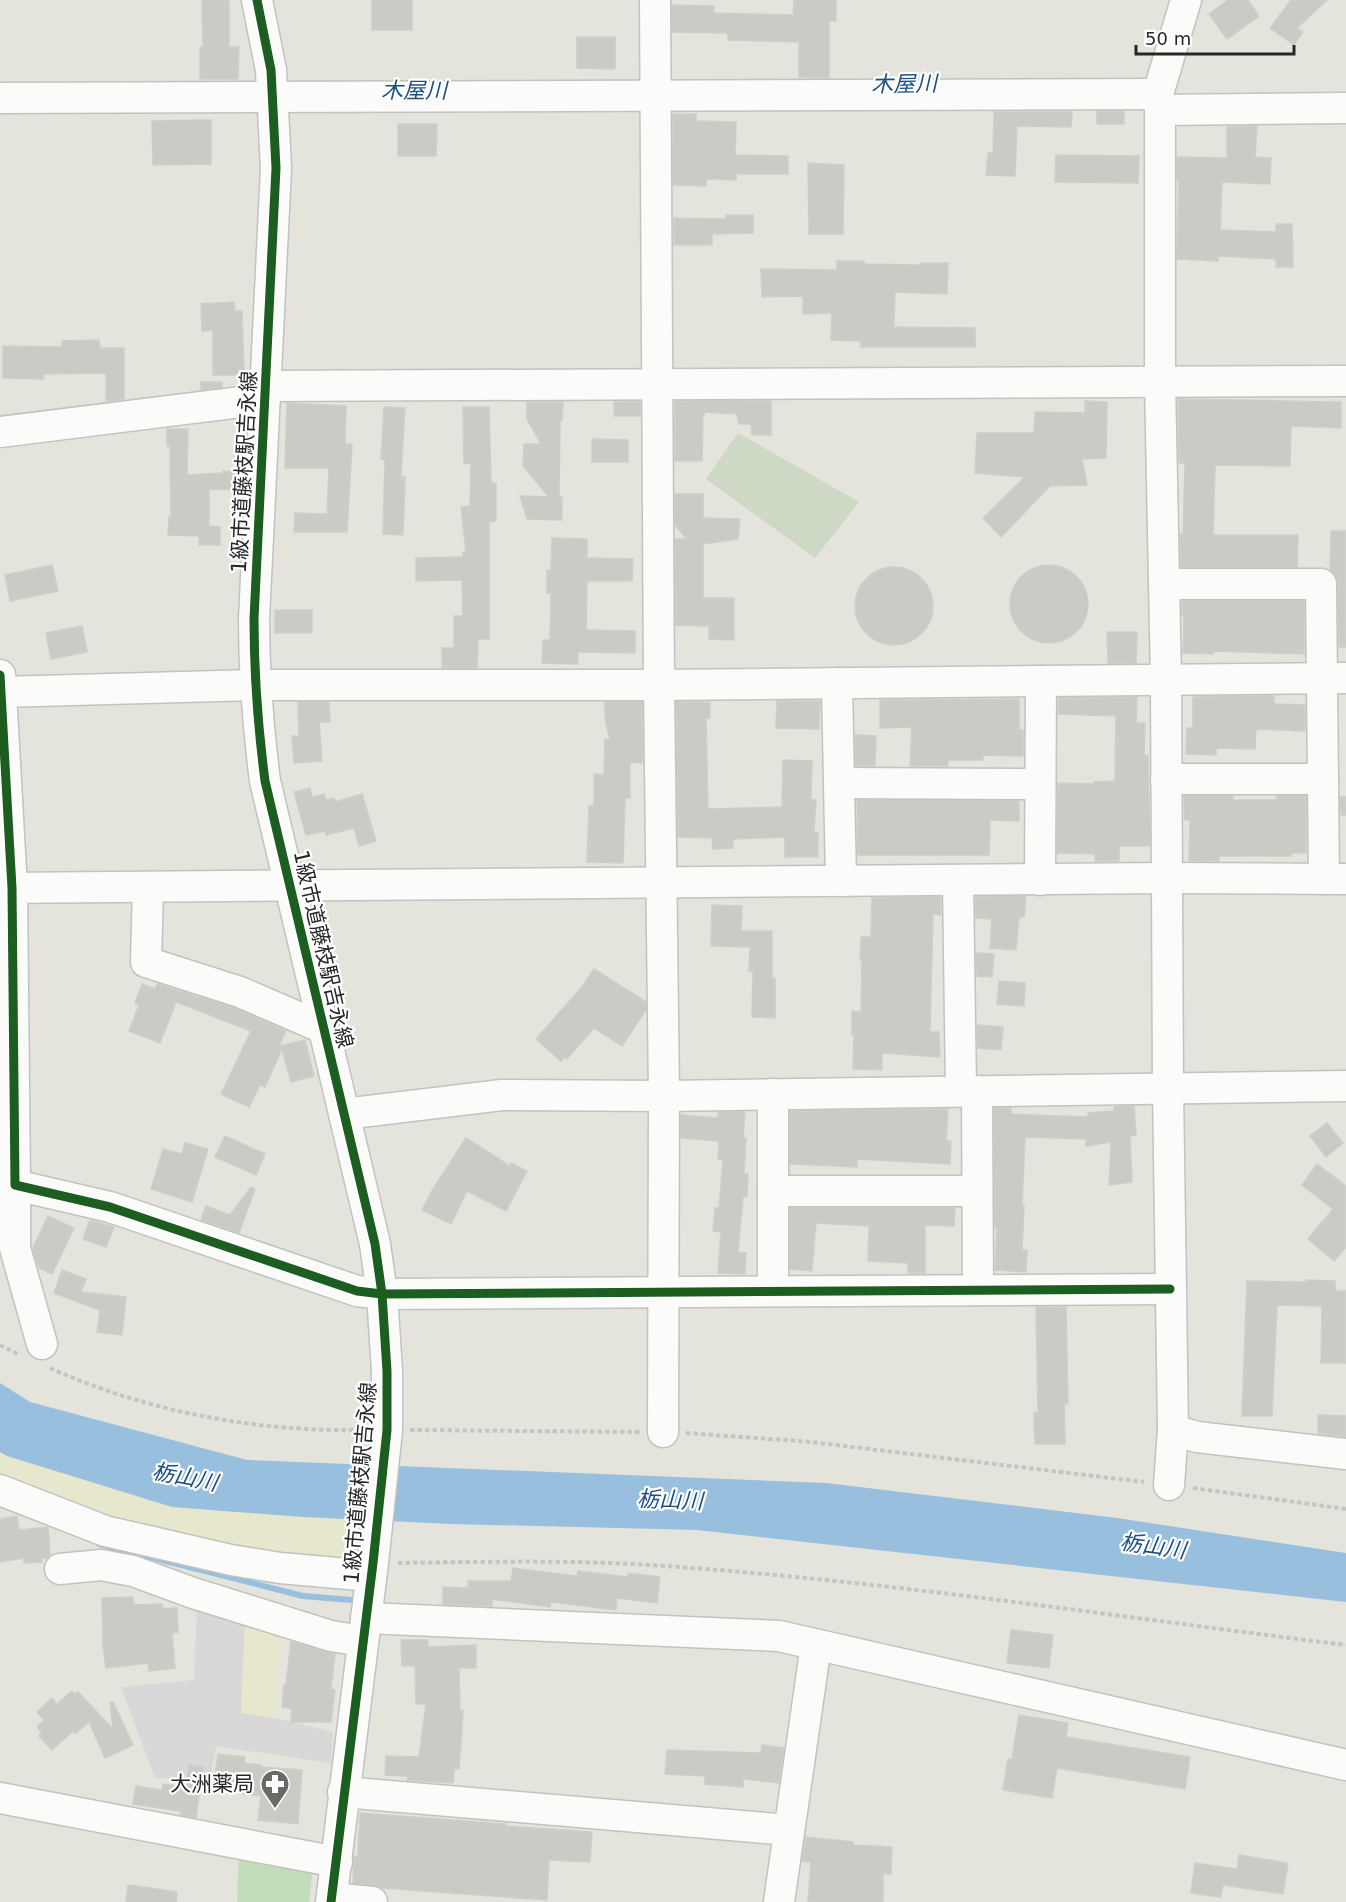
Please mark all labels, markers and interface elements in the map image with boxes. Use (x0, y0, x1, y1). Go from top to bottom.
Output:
scale bar (1136, 18, 1294, 56)
text: 50 m (1145, 28, 1191, 49)
water label: 木屋川 (871, 71, 939, 97)
water label: 木屋川 (381, 78, 449, 103)
street label: 1級市道藤枝駅吉永線 (227, 370, 261, 574)
street label: 1級市道藤枝駅吉永線 (289, 848, 357, 1050)
street label: 1級市道藤枝駅吉永線 (339, 1381, 381, 1585)
water label: 栃山川 (150, 1458, 222, 1496)
water label: 栃山川 (637, 1486, 705, 1514)
water label: 栃山川 (1119, 1529, 1189, 1563)
pharmacy icon: 大洲薬局 (259, 1768, 291, 1810)
place label: 大洲薬局 (170, 1772, 254, 1796)

